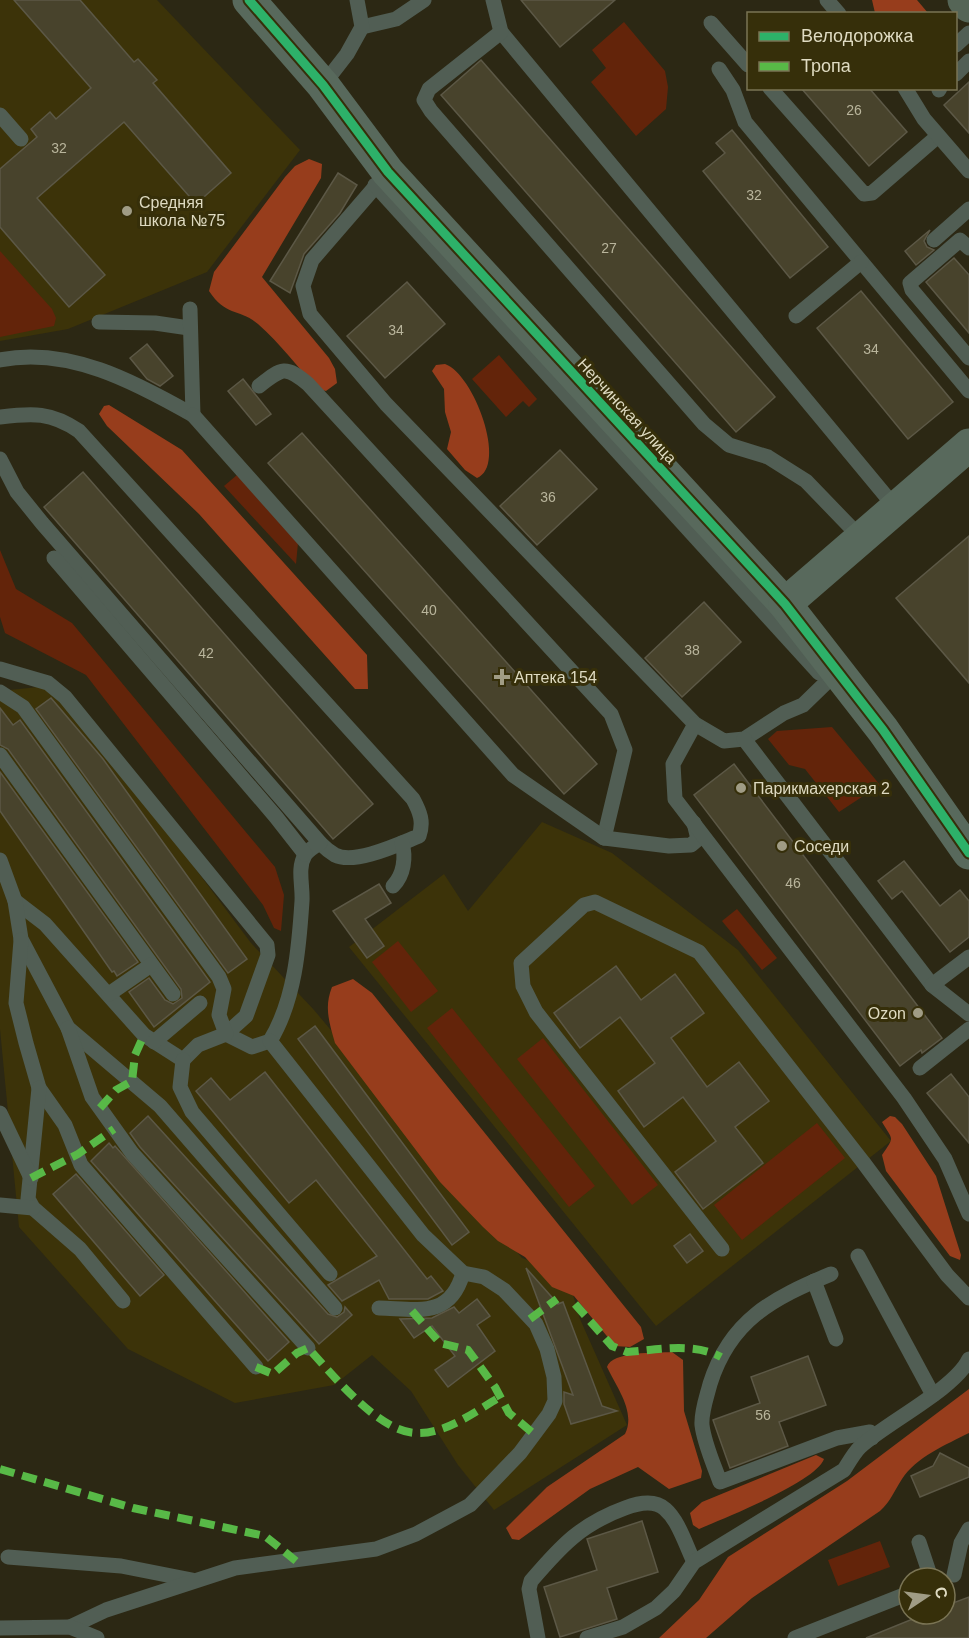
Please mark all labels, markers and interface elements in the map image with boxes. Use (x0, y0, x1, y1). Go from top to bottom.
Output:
legend (747, 12, 957, 90)
text: Велодорожка (801, 26, 914, 46)
text: Тропа (801, 56, 852, 76)
house number: 26 (846, 102, 862, 118)
house number: 32 (51, 140, 67, 156)
house number: 32 (746, 187, 762, 203)
place label: Средняя школа №75 (139, 194, 225, 229)
marker: Средняя школа №75 (120, 204, 134, 218)
house number: 27 (601, 240, 617, 256)
house number: 34 (388, 322, 404, 338)
house number: 34 (863, 341, 879, 357)
street label: Нерчинская улица (574, 355, 680, 467)
house number: 36 (540, 489, 556, 505)
house number: 40 (421, 602, 437, 618)
house number: 38 (684, 642, 700, 658)
house number: 42 (198, 645, 214, 661)
place label: Аптека 154 (514, 669, 597, 686)
marker: Аптека 154 (495, 670, 509, 684)
place label: Парикмахерская 2 (753, 780, 890, 797)
marker: Парикмахерская 2 (734, 781, 748, 795)
place label: Соседи (794, 838, 849, 855)
marker: Соседи (775, 839, 789, 853)
house number: 46 (785, 875, 801, 891)
place label: Ozon (868, 1005, 906, 1022)
marker: Ozon (911, 1006, 925, 1020)
house number: 56 (755, 1407, 771, 1423)
north arrow (897, 1566, 957, 1626)
text: С (932, 1585, 951, 1601)

